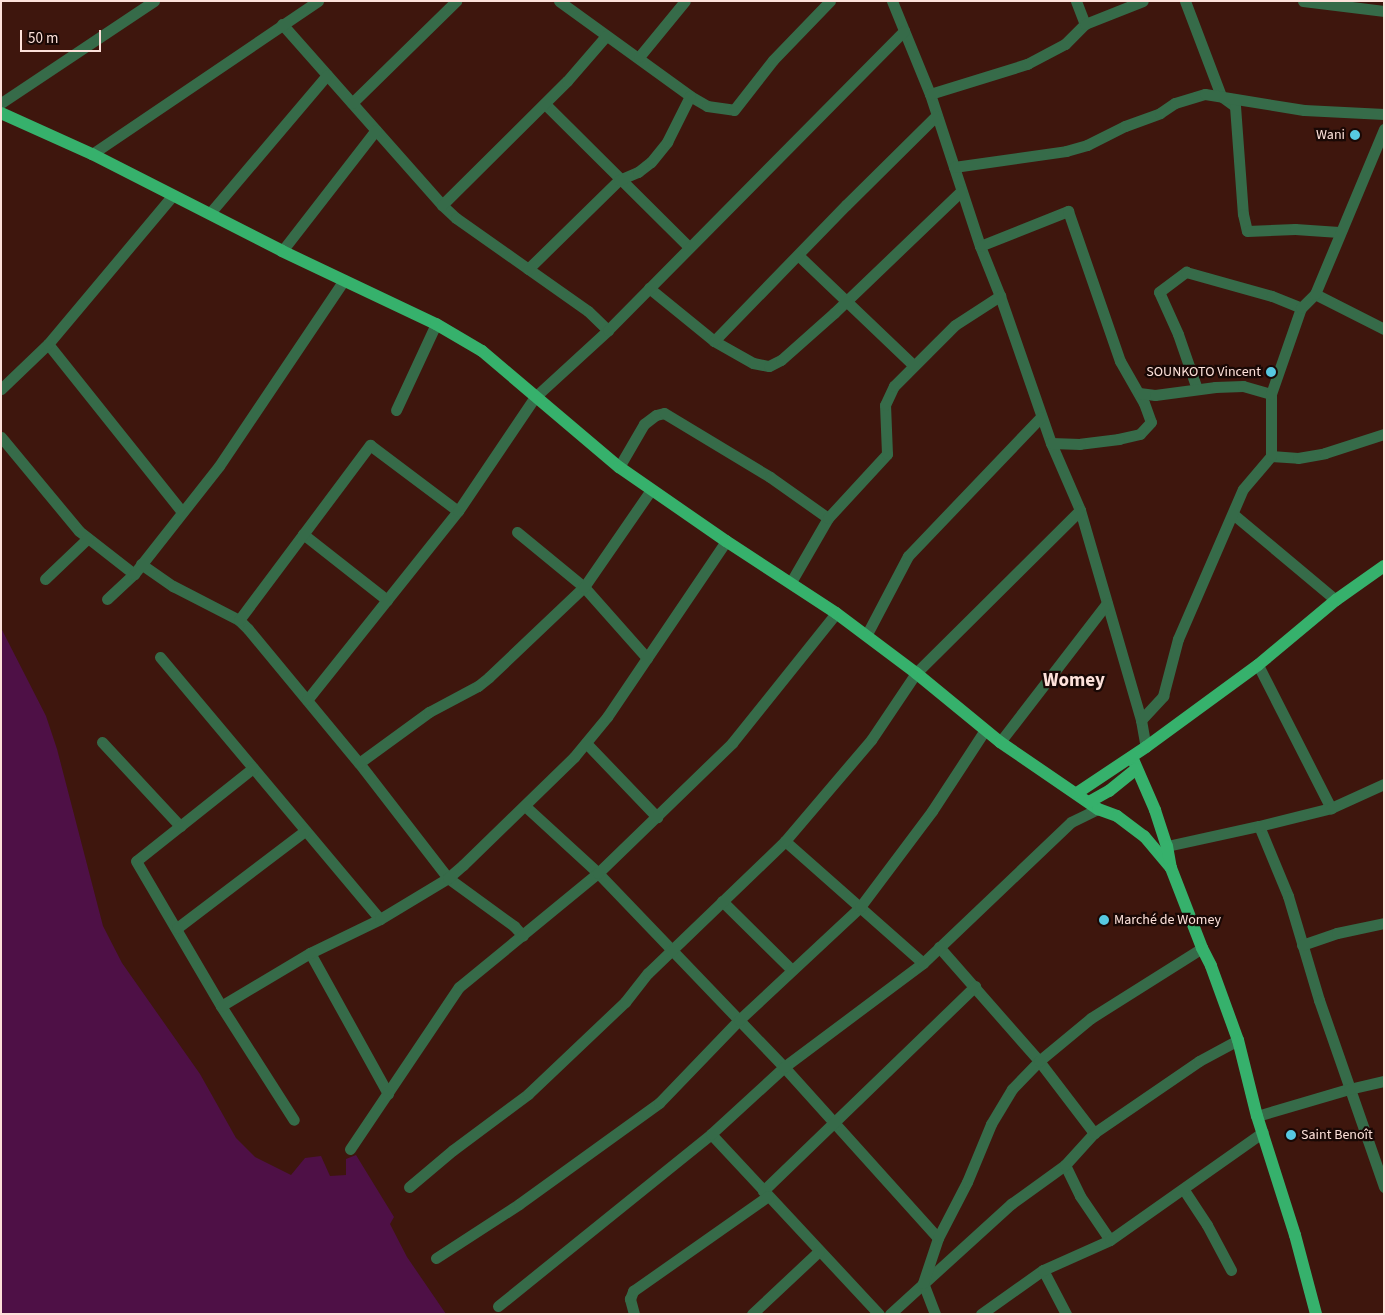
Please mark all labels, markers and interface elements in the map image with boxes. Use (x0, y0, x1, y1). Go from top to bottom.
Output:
scale bar (22, 20, 104, 52)
text: 50 m (28, 28, 58, 49)
place label: Wani (1316, 127, 1345, 143)
marker: Wani (1349, 129, 1361, 141)
place label: SOUNKOTO Vincent (1146, 364, 1261, 380)
marker: SOUNKOTO Vincent (1265, 366, 1277, 378)
district label: Womey (1043, 670, 1105, 692)
place label: Marché de Womey (1114, 912, 1221, 928)
marker: Marché de Womey (1098, 914, 1110, 926)
place label: Saint Benoît (1301, 1127, 1373, 1143)
marker: Saint Benoît (1285, 1129, 1297, 1141)

